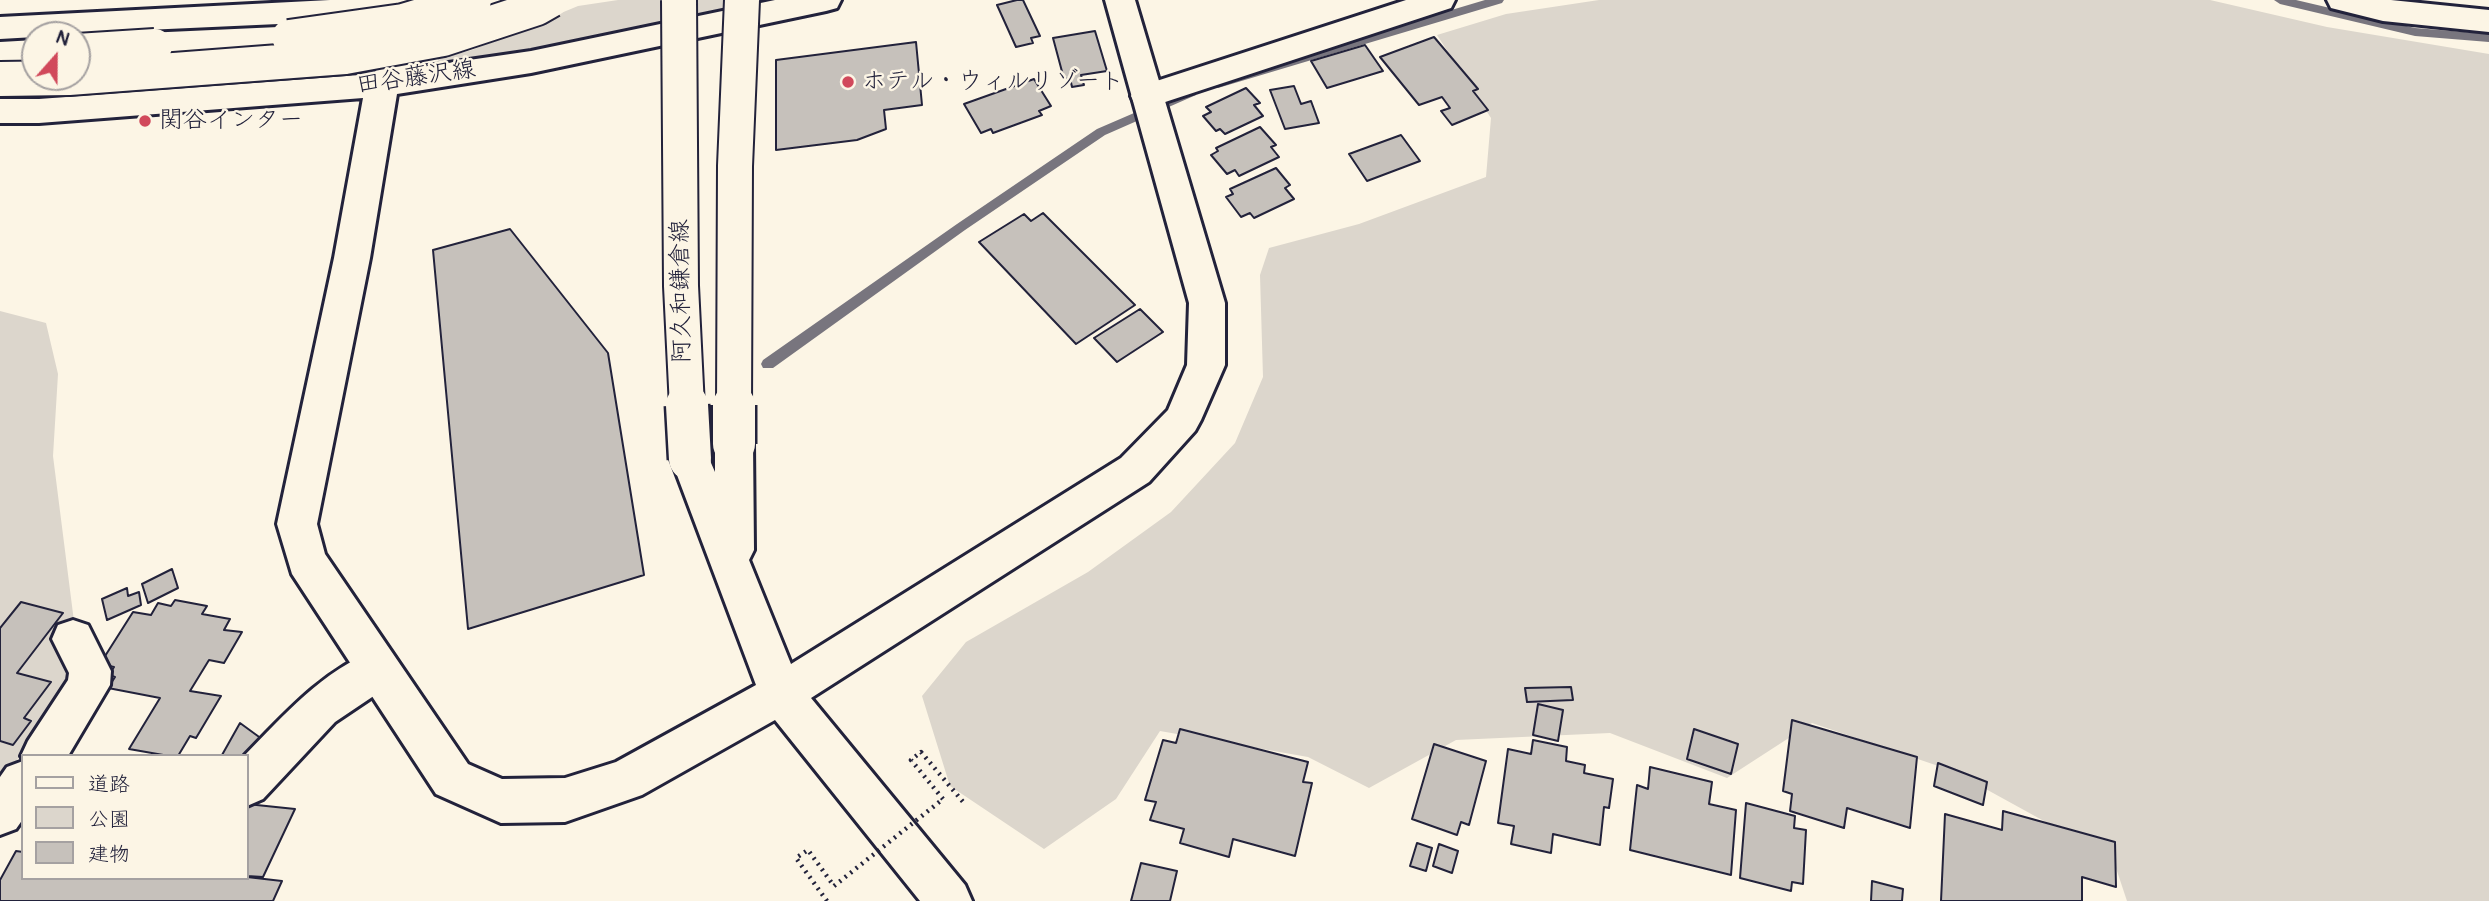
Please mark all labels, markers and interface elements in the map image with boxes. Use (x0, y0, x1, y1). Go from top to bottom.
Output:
north arrow (21, 21, 91, 91)
text: N (52, 25, 73, 52)
street label: 田谷藤沢線 (355, 55, 477, 101)
place label: ホテル・ウィルリゾート (862, 68, 1124, 96)
marker: ホテル・ウィルリゾート (840, 74, 856, 90)
place label: 関谷インター (159, 107, 303, 135)
marker: 関谷インター (137, 113, 153, 129)
street label: 阿久和鎌倉線 (666, 219, 698, 363)
legend (21, 754, 248, 880)
text: 道路 (88, 771, 130, 798)
text: 公園 (88, 806, 130, 833)
text: 建物 (88, 841, 130, 868)

